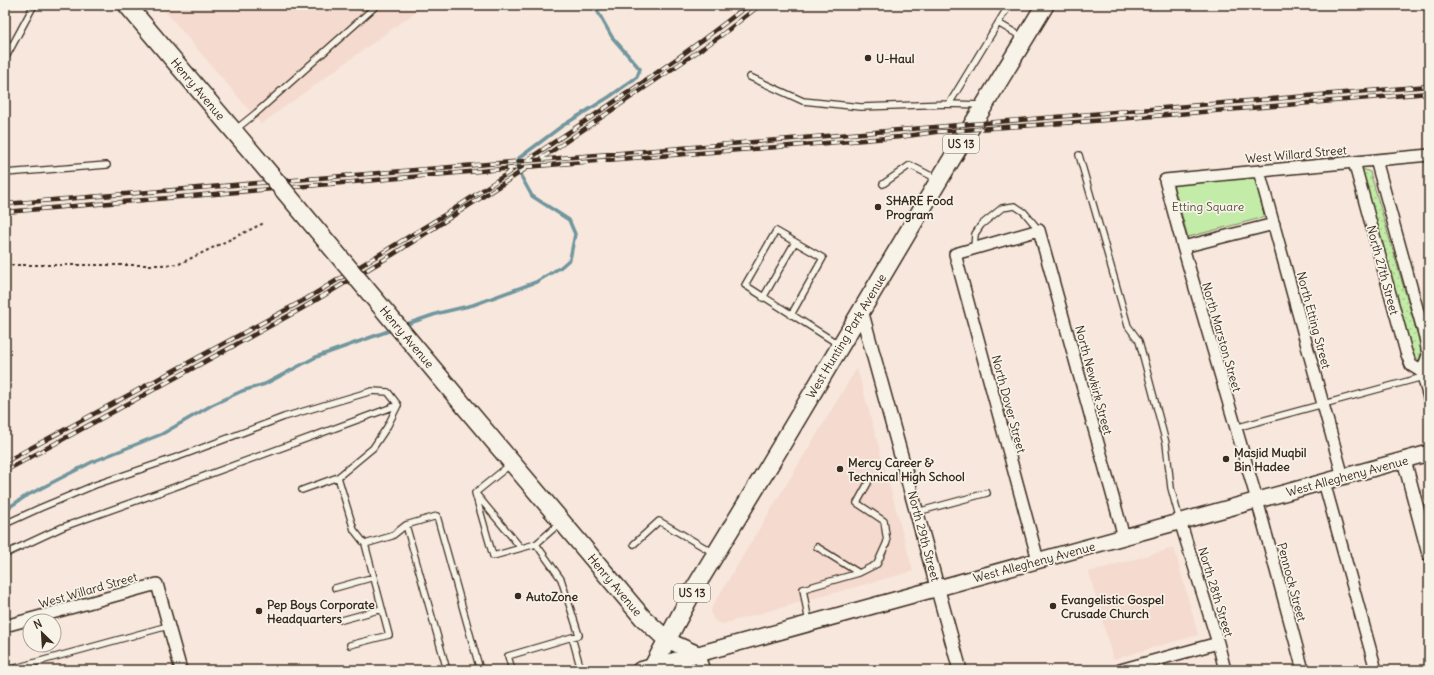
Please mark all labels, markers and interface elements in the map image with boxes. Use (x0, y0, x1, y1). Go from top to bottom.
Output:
place label: U-Haul (876, 51, 915, 66)
marker: U-Haul (863, 53, 873, 63)
street label: Henry Avenue (168, 55, 228, 123)
road number: US 13 (943, 135, 979, 153)
street label: West Willard Street (1245, 142, 1347, 166)
place label: SHARE Food Program (886, 193, 953, 223)
park label: Etting Square (1172, 199, 1244, 214)
marker: SHARE Food Program (873, 202, 883, 212)
street label: North 27th Street (1364, 224, 1402, 316)
street label: North Etting Street (1294, 270, 1334, 370)
street label: West Hunting Park Avenue (803, 271, 889, 401)
street label: North Marston Street (1199, 281, 1245, 393)
street label: Henry Avenue (377, 303, 437, 371)
street label: North Newkirk Street (1072, 324, 1116, 436)
street label: North Dover Street (989, 353, 1029, 455)
place label: Masjid Muqbil Bin Hadee (1234, 445, 1307, 474)
street label: West Allegheny Avenue (1284, 452, 1410, 500)
marker: Masjid Muqbil Bin Hadee (1221, 454, 1231, 464)
place label: Mercy Career & Technical High School (848, 455, 965, 485)
marker: Mercy Career & Technical High School (835, 464, 845, 474)
street label: North 29th Street (905, 489, 943, 583)
street label: West Allegheny Avenue (971, 538, 1097, 586)
street label: Pennock Street (1274, 541, 1310, 623)
street label: North 28th Street (1195, 545, 1237, 639)
street label: Henry Avenue (585, 551, 645, 619)
street label: West Willard Street (37, 569, 139, 611)
road number: US 13 (674, 584, 710, 602)
place label: AutoZone (526, 589, 579, 604)
marker: AutoZone (513, 591, 523, 601)
place label: Evangelistic Gospel Crusade Church (1061, 592, 1164, 621)
place label: Pep Boys Corporate Headquarters (267, 597, 375, 627)
marker: Evangelistic Gospel Crusade Church (1048, 601, 1058, 611)
marker: Pep Boys Corporate Headquarters (254, 606, 264, 616)
north arrow (22, 613, 62, 653)
text: N (31, 616, 44, 632)

